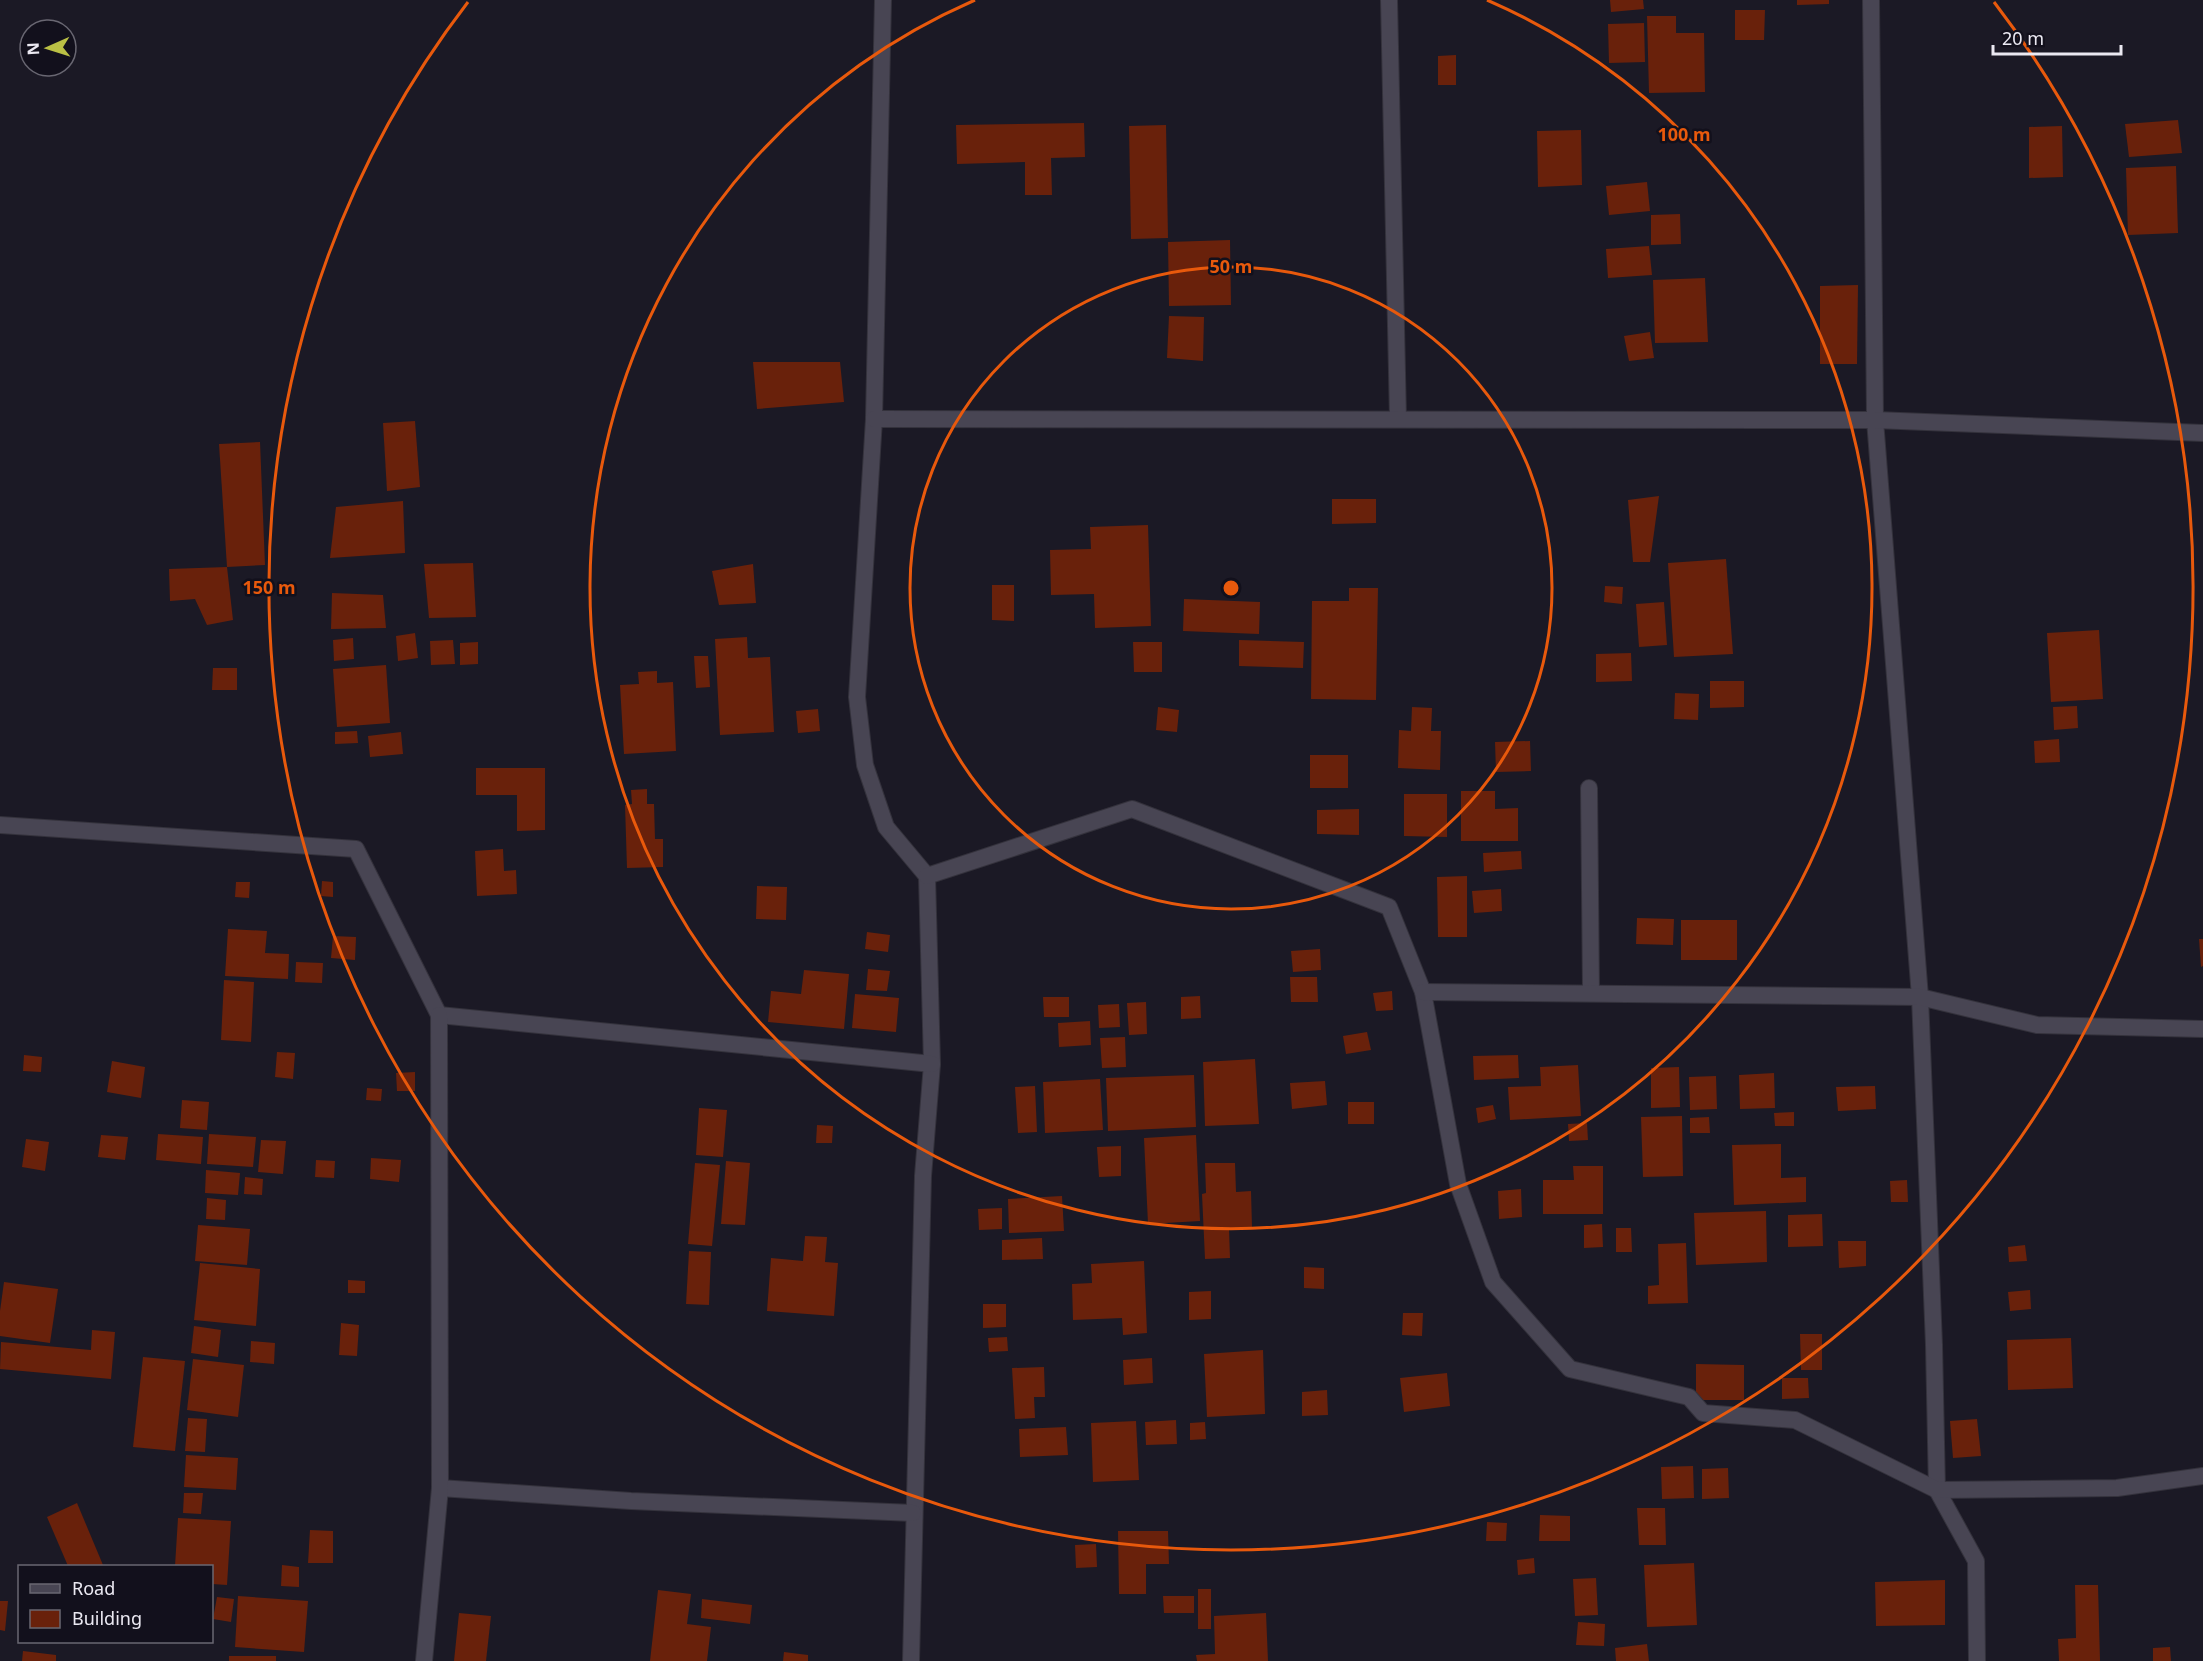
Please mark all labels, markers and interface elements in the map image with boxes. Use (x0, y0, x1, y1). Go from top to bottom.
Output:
north arrow (18, 18, 78, 78)
scale bar (1993, 18, 2120, 56)
text: 20 m (2002, 26, 2044, 50)
text: N (22, 42, 44, 56)
text: 100 m (1657, 122, 1711, 146)
text: 50 m (1210, 254, 1252, 278)
text: 150 m (242, 575, 296, 599)
centre of rings (1221, 578, 1241, 598)
legend (18, 1565, 213, 1643)
text: Road (72, 1576, 115, 1600)
text: Building (72, 1606, 142, 1630)

